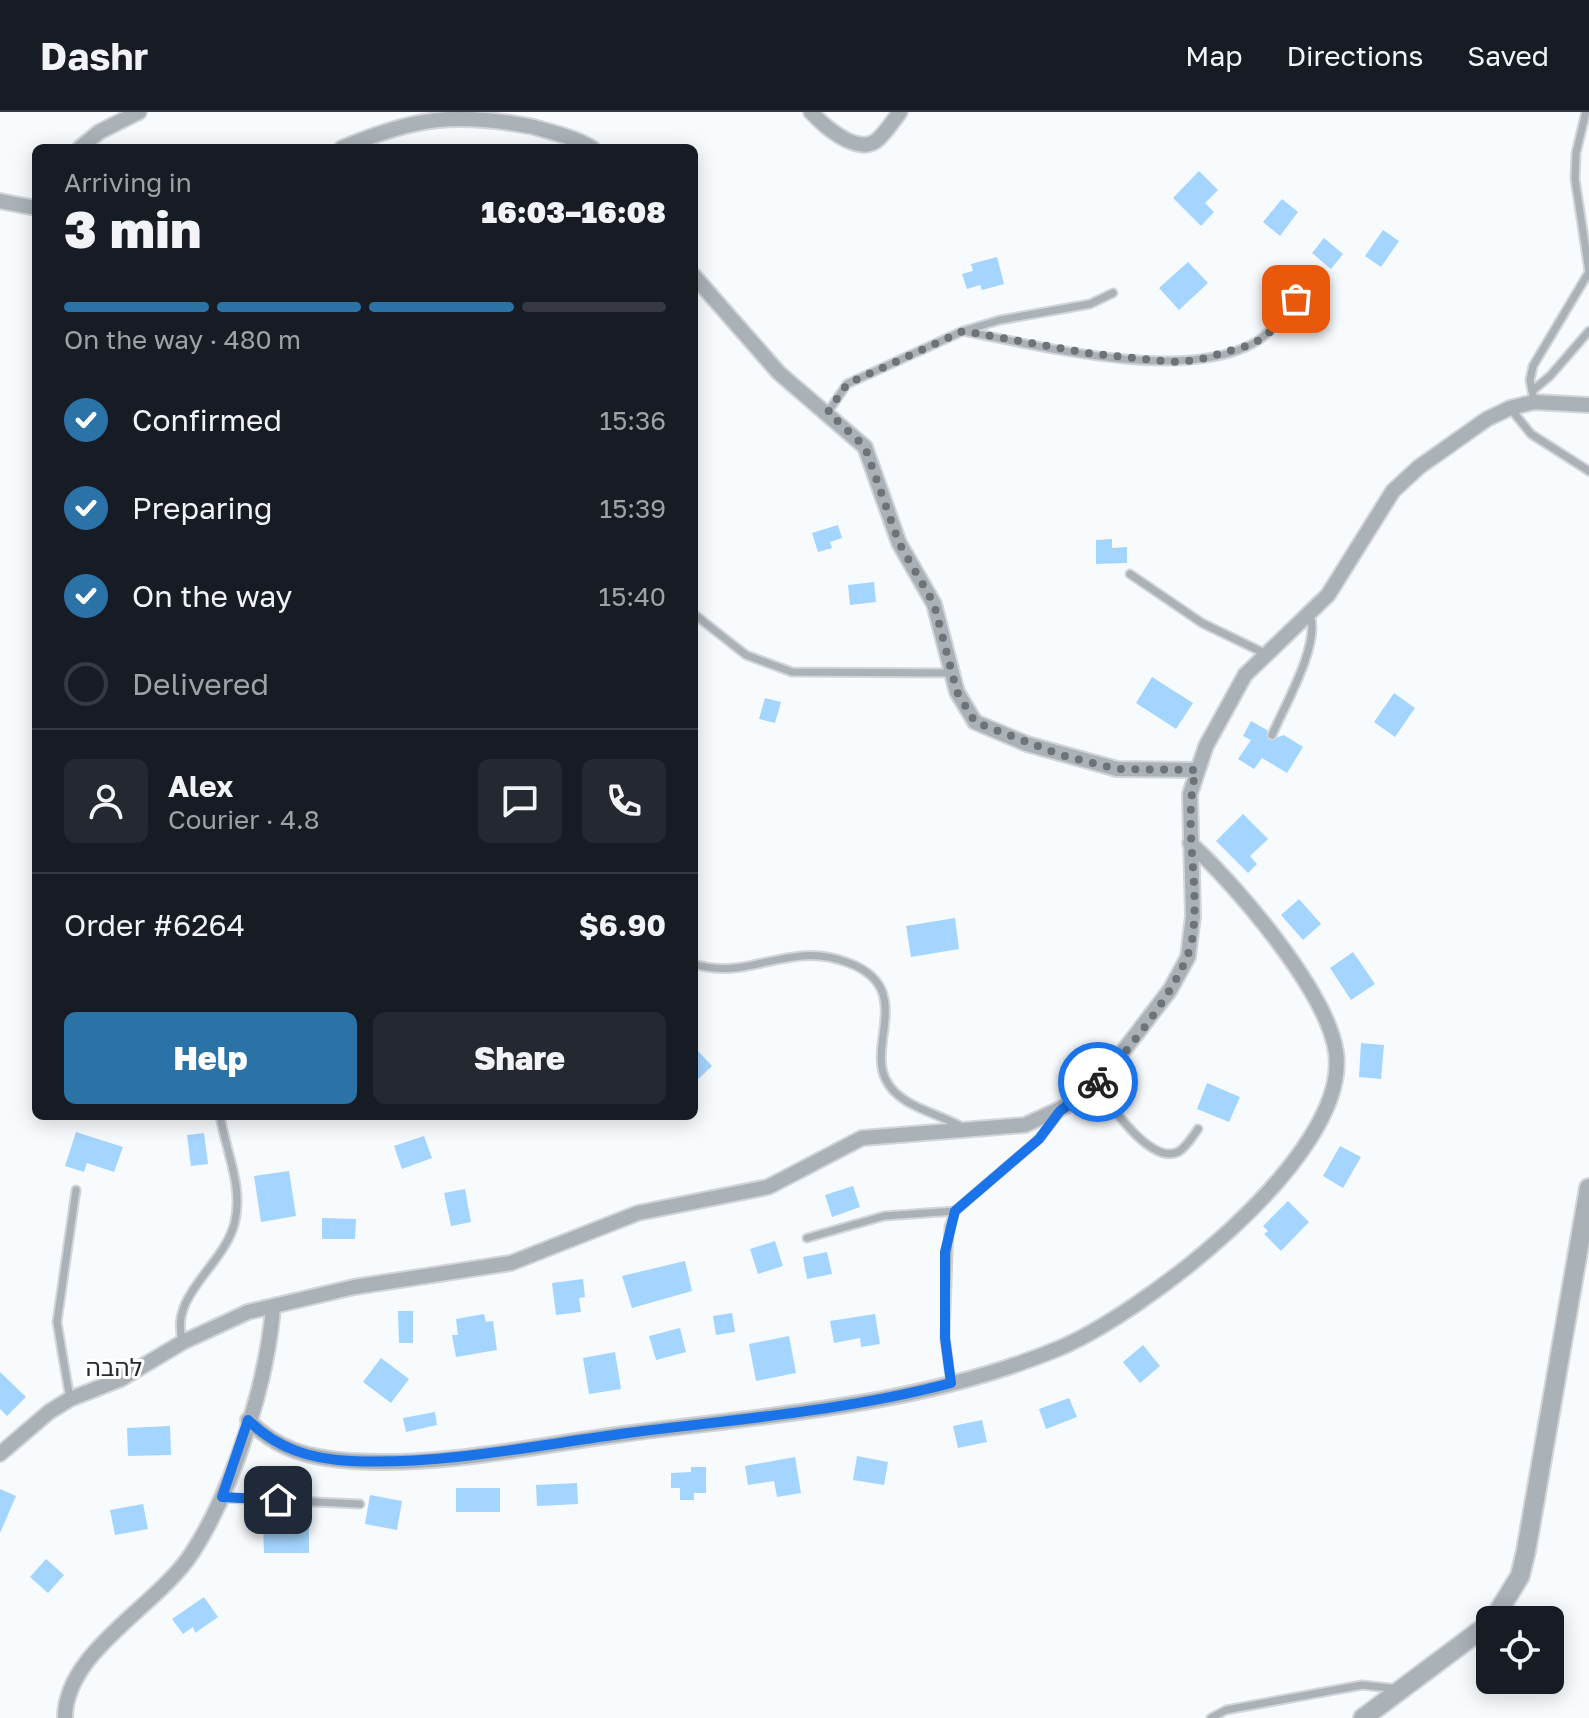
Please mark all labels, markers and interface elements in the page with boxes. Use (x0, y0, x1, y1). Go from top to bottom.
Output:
text: Dashr (40, 33, 148, 78)
text: Map (1185, 39, 1242, 72)
text: Directions (1286, 39, 1423, 72)
text: Saved (1467, 39, 1549, 72)
text: Arriving in (64, 167, 192, 198)
text: 16:03–16:08 (481, 194, 666, 230)
text: 3 min (64, 197, 201, 259)
pin (1262, 265, 1330, 333)
icon: bag (1274, 277, 1318, 321)
text: On the way · 480 m (64, 324, 301, 355)
icon: check (64, 398, 108, 442)
text: Confirmed (132, 402, 282, 438)
text: 15:36 (600, 405, 666, 436)
icon: check (64, 486, 108, 530)
text: Preparing (132, 490, 273, 526)
text: 15:39 (600, 493, 666, 524)
icon: check (64, 574, 108, 618)
text: On the way (132, 578, 292, 614)
text: 15:40 (599, 581, 666, 612)
text: Delivered (132, 666, 269, 702)
button: person (64, 759, 148, 843)
button: chat (478, 759, 562, 843)
button: phone (582, 759, 666, 843)
text: Alex (168, 768, 233, 804)
text: Courier · 4.8 (168, 804, 320, 835)
text: Order #6264 (64, 907, 245, 943)
text: $6.90 (579, 907, 666, 943)
button: Help (64, 1012, 357, 1104)
button: Share (373, 1012, 666, 1104)
courier (1058, 1042, 1138, 1122)
icon: bike (1076, 1060, 1120, 1104)
district label: להבה (86, 1352, 142, 1381)
pin (244, 1466, 312, 1534)
icon: home (256, 1478, 300, 1522)
map controls (1476, 1606, 1564, 1694)
button: locate (1476, 1606, 1564, 1694)

